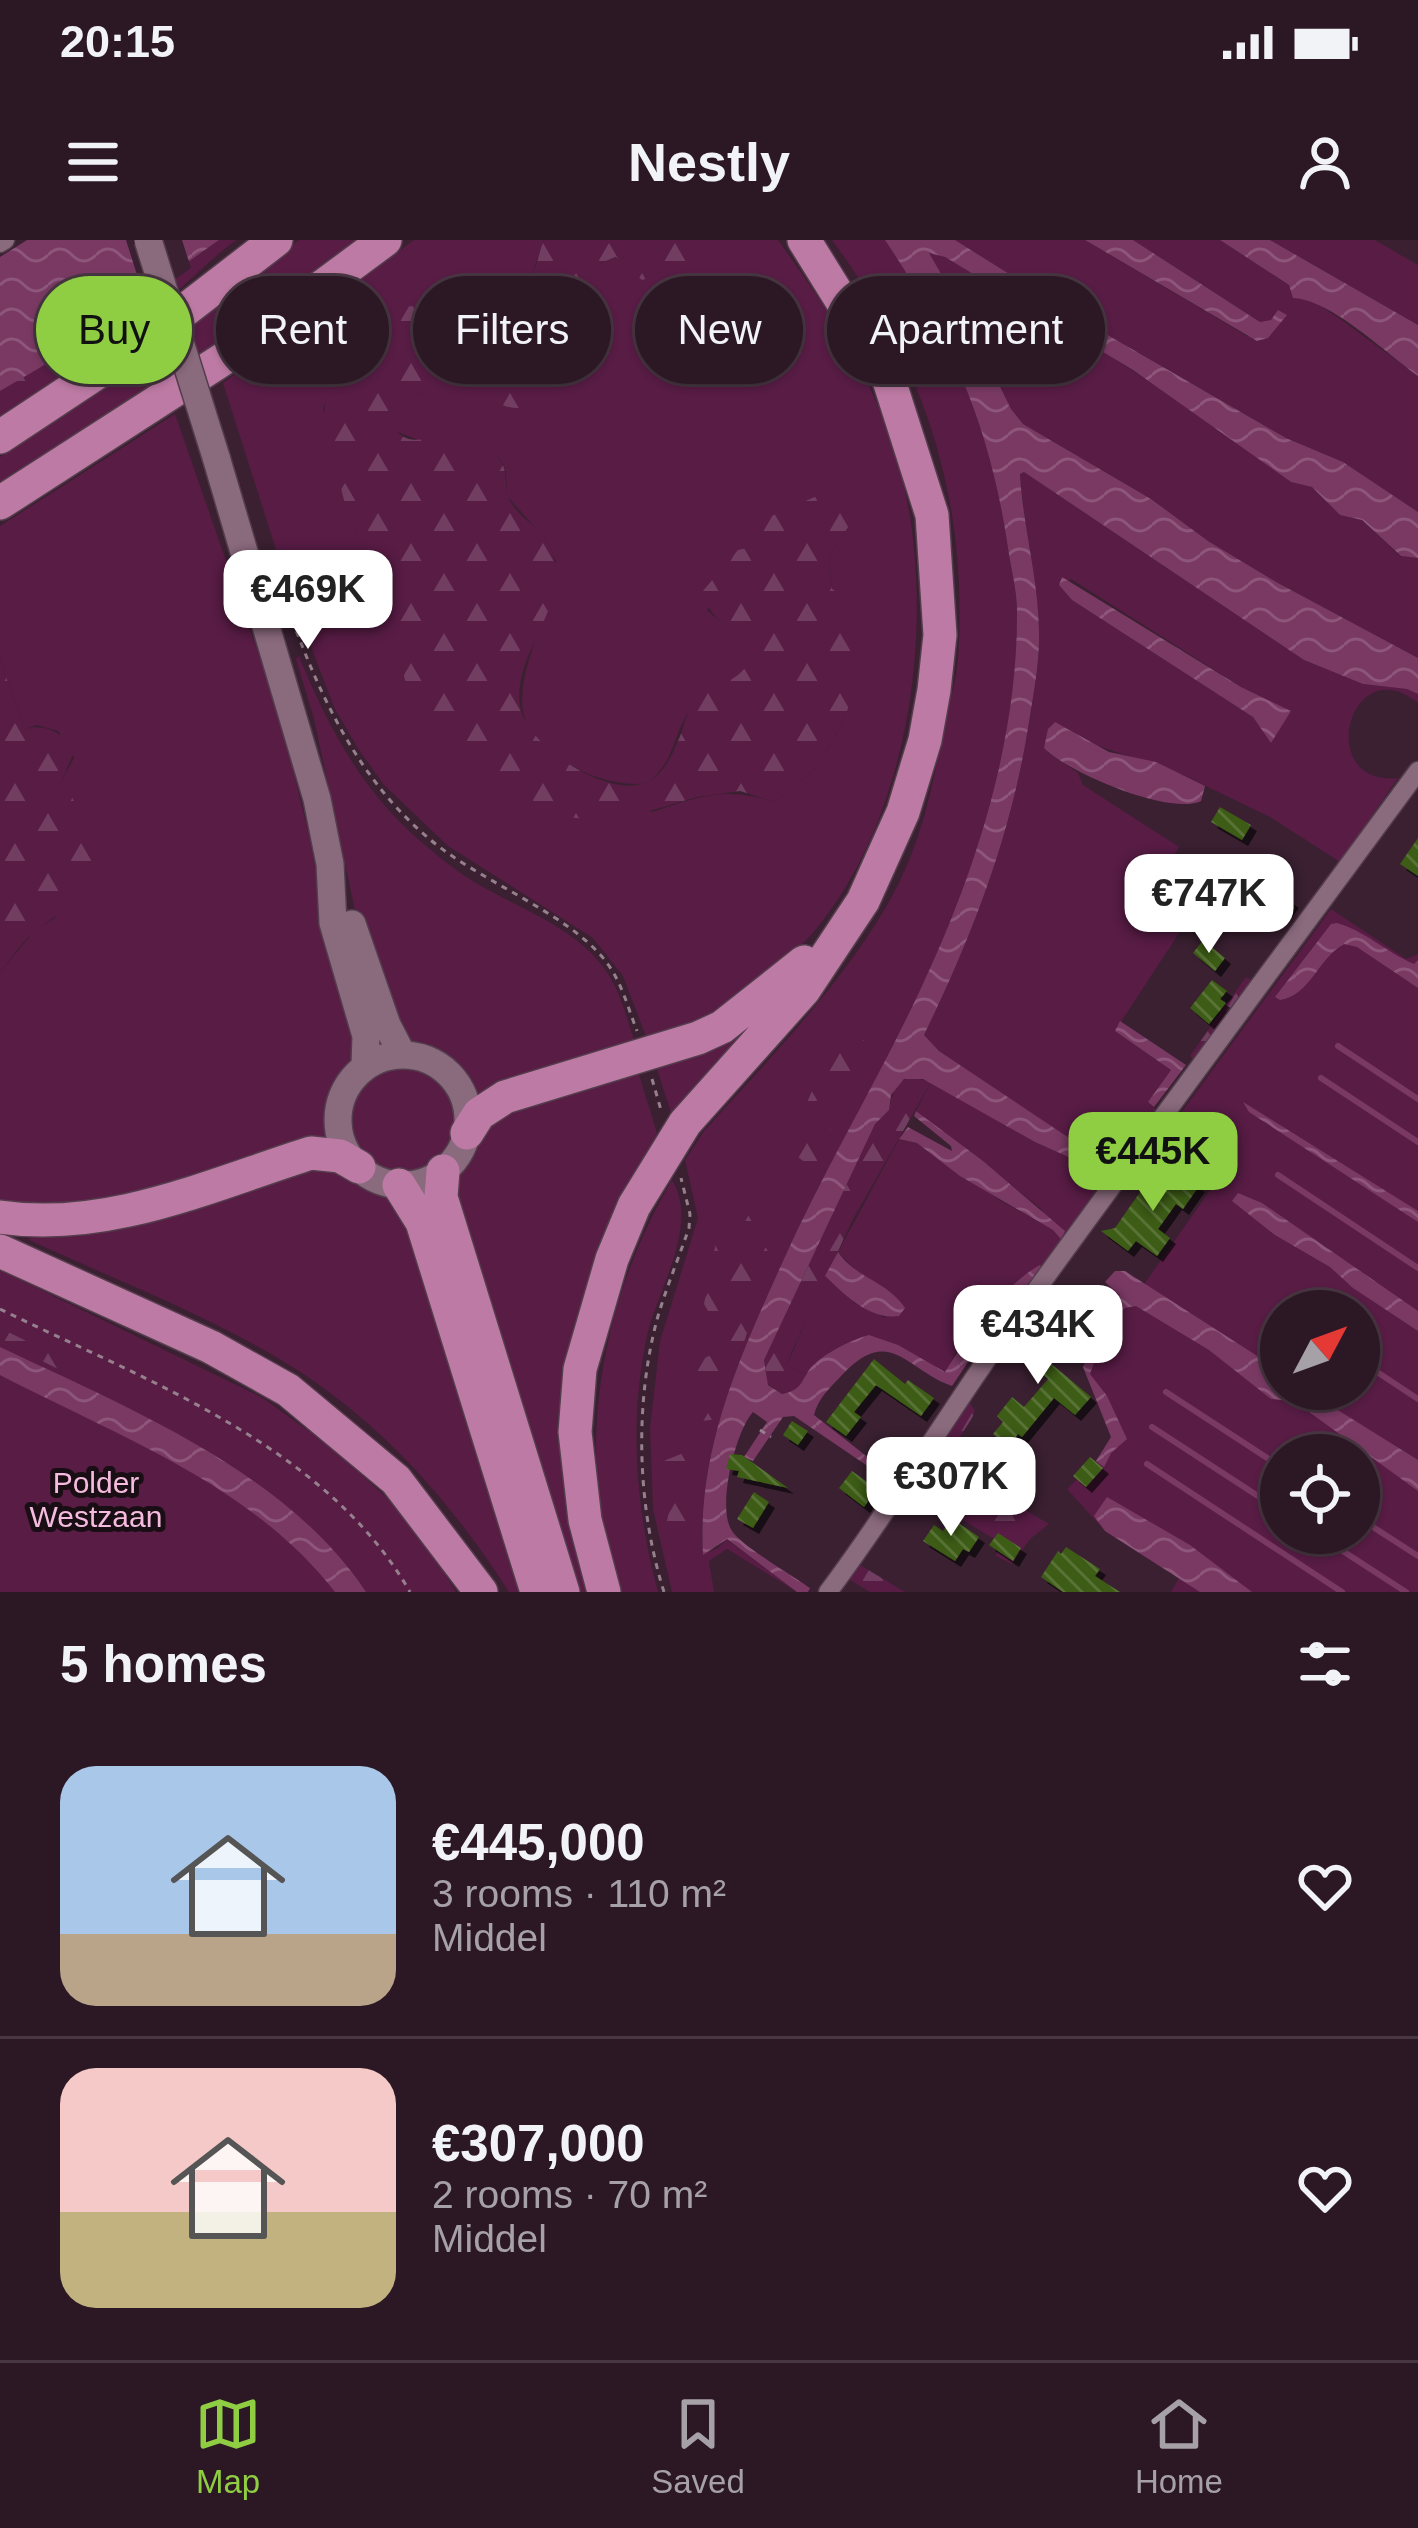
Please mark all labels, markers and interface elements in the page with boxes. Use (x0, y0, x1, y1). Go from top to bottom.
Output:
text: 20:15 (60, 16, 175, 67)
icon: menu (60, 129, 126, 195)
icon: person (1292, 129, 1358, 195)
text: Nestly (628, 132, 790, 192)
chip: Buy (36, 276, 192, 384)
chip: Rent (216, 276, 389, 384)
chip: Filters (413, 276, 611, 384)
chip: New (635, 276, 803, 384)
chip: Apartment (827, 276, 1105, 384)
pin: €469K (224, 550, 392, 652)
text: €469K (251, 567, 365, 610)
pin: €747K (1125, 854, 1293, 956)
text: €747K (1152, 871, 1266, 914)
pin: €445K (1069, 1112, 1237, 1214)
text: €445K (1096, 1129, 1210, 1172)
pin: €434K (954, 1285, 1122, 1387)
north arrow (1260, 1290, 1380, 1410)
map controls (1260, 1290, 1380, 1554)
text: €434K (981, 1302, 1095, 1345)
button: locate (1260, 1434, 1380, 1554)
pin: €307K (867, 1437, 1035, 1539)
text: €307K (894, 1454, 1008, 1497)
park label: Polder Westzaan (30, 1466, 162, 1533)
icon: filters (1292, 1631, 1358, 1697)
text: 5 homes (60, 1636, 267, 1693)
icon: home (156, 1814, 300, 1958)
text: €445,000 (432, 1814, 645, 1871)
icon: heart (1292, 1853, 1358, 1919)
text: 3 rooms · 110 m² (432, 1872, 726, 1915)
text: Middel (432, 1916, 547, 1959)
text: €307,000 (432, 2115, 645, 2172)
icon: home (156, 2116, 300, 2260)
icon: heart (1292, 2155, 1358, 2221)
text: 2 rooms · 70 m² (432, 2173, 707, 2216)
text: Middel (432, 2217, 547, 2260)
tab: Map (195, 2391, 261, 2501)
tab: Saved (651, 2391, 745, 2501)
tab: Home (1135, 2391, 1223, 2501)

